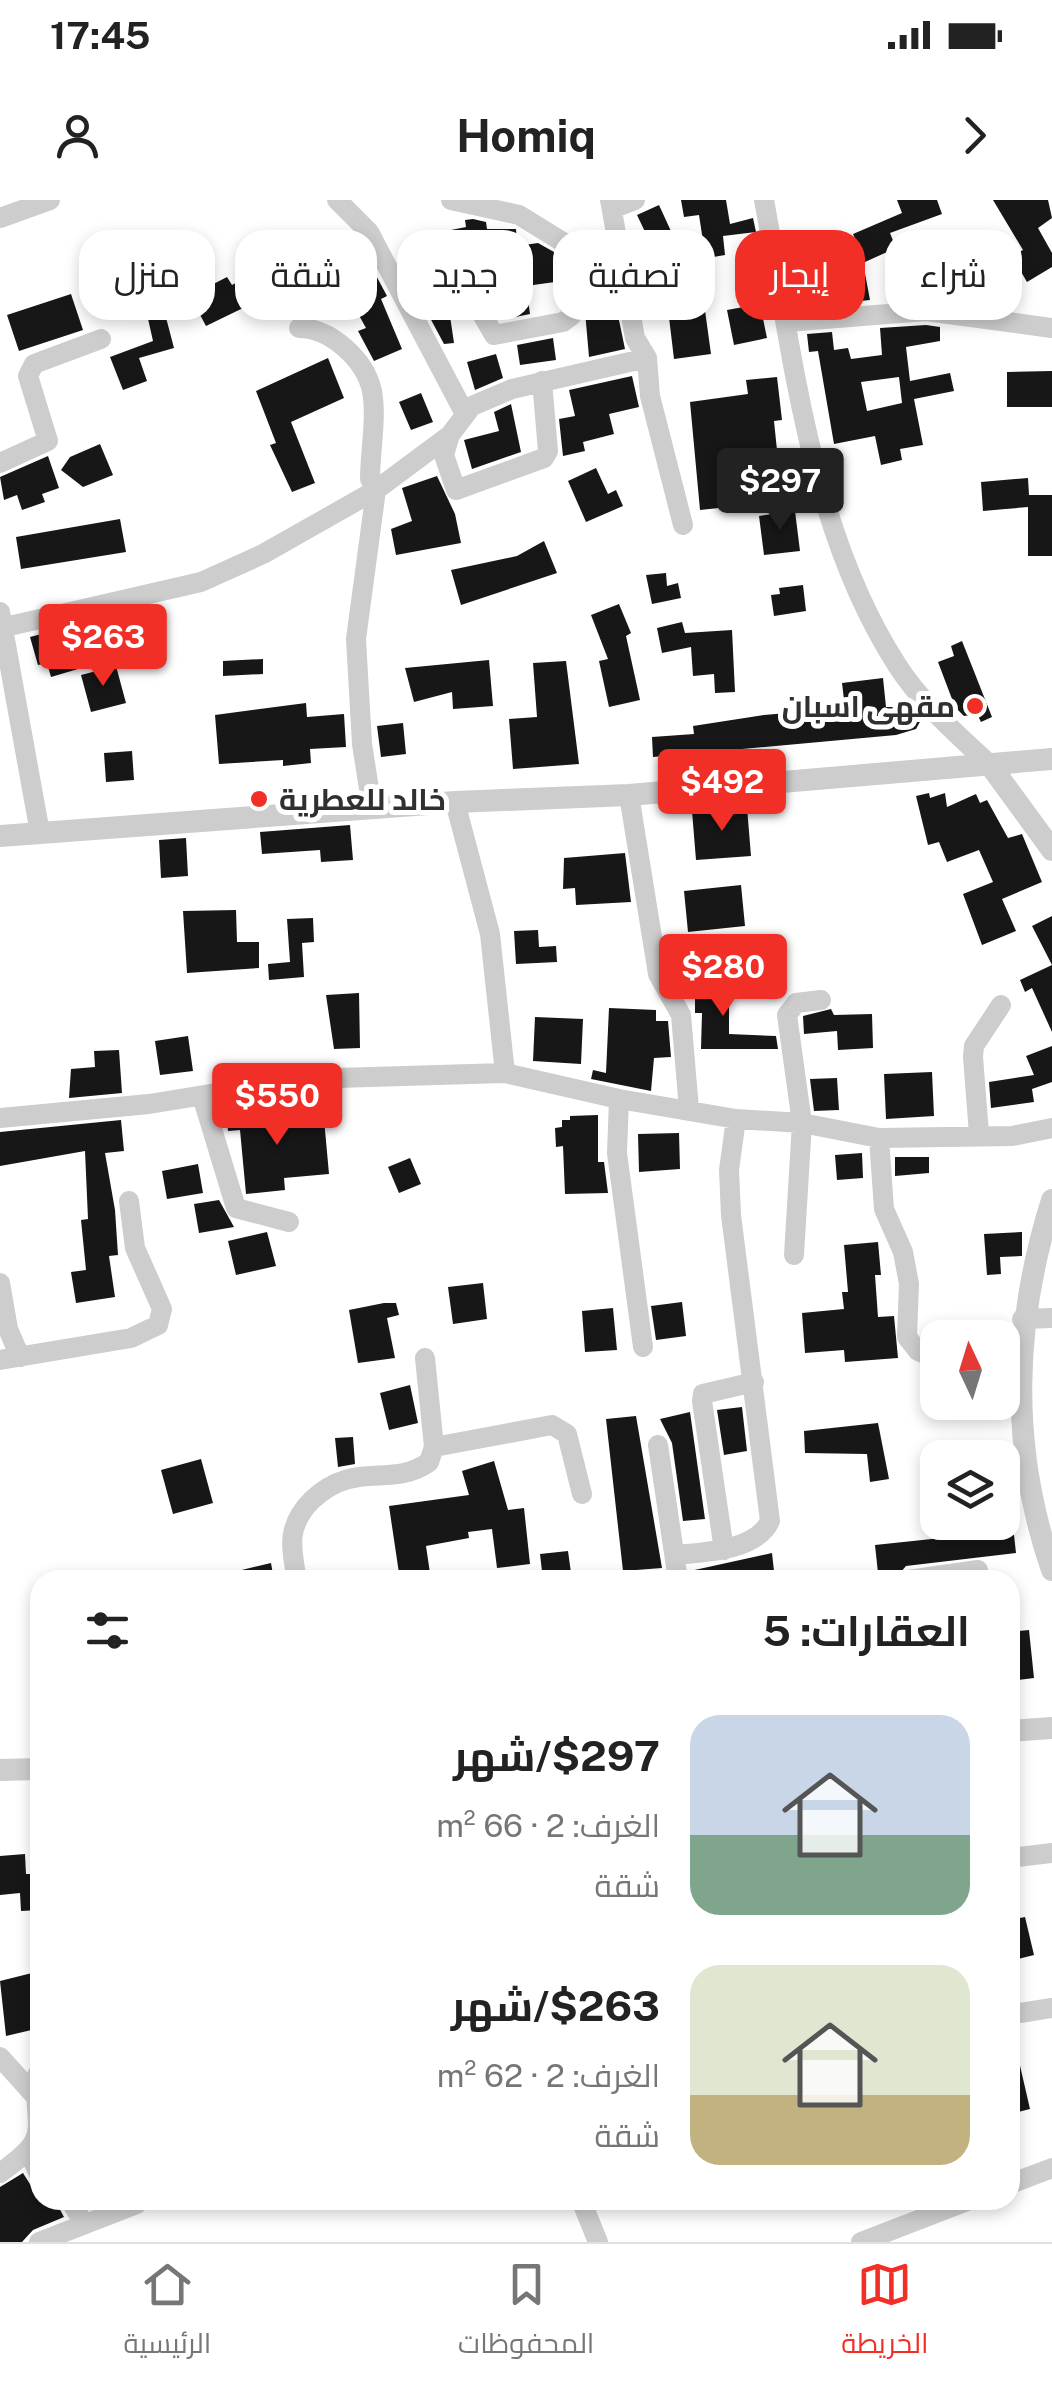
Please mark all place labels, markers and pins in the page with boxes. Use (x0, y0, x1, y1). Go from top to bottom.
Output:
pin: $297 (721, 448, 839, 533)
pin: $263 (44, 604, 162, 689)
place label: مقهى اسبان (782, 688, 955, 725)
marker: مقهى اسبان (964, 695, 986, 717)
pin: $492 (663, 749, 781, 834)
place label: خالد للعطرية (279, 781, 446, 818)
marker: خالد للعطرية (248, 788, 270, 810)
pin: $280 (664, 934, 782, 1019)
pin: $550 (218, 1063, 336, 1148)

